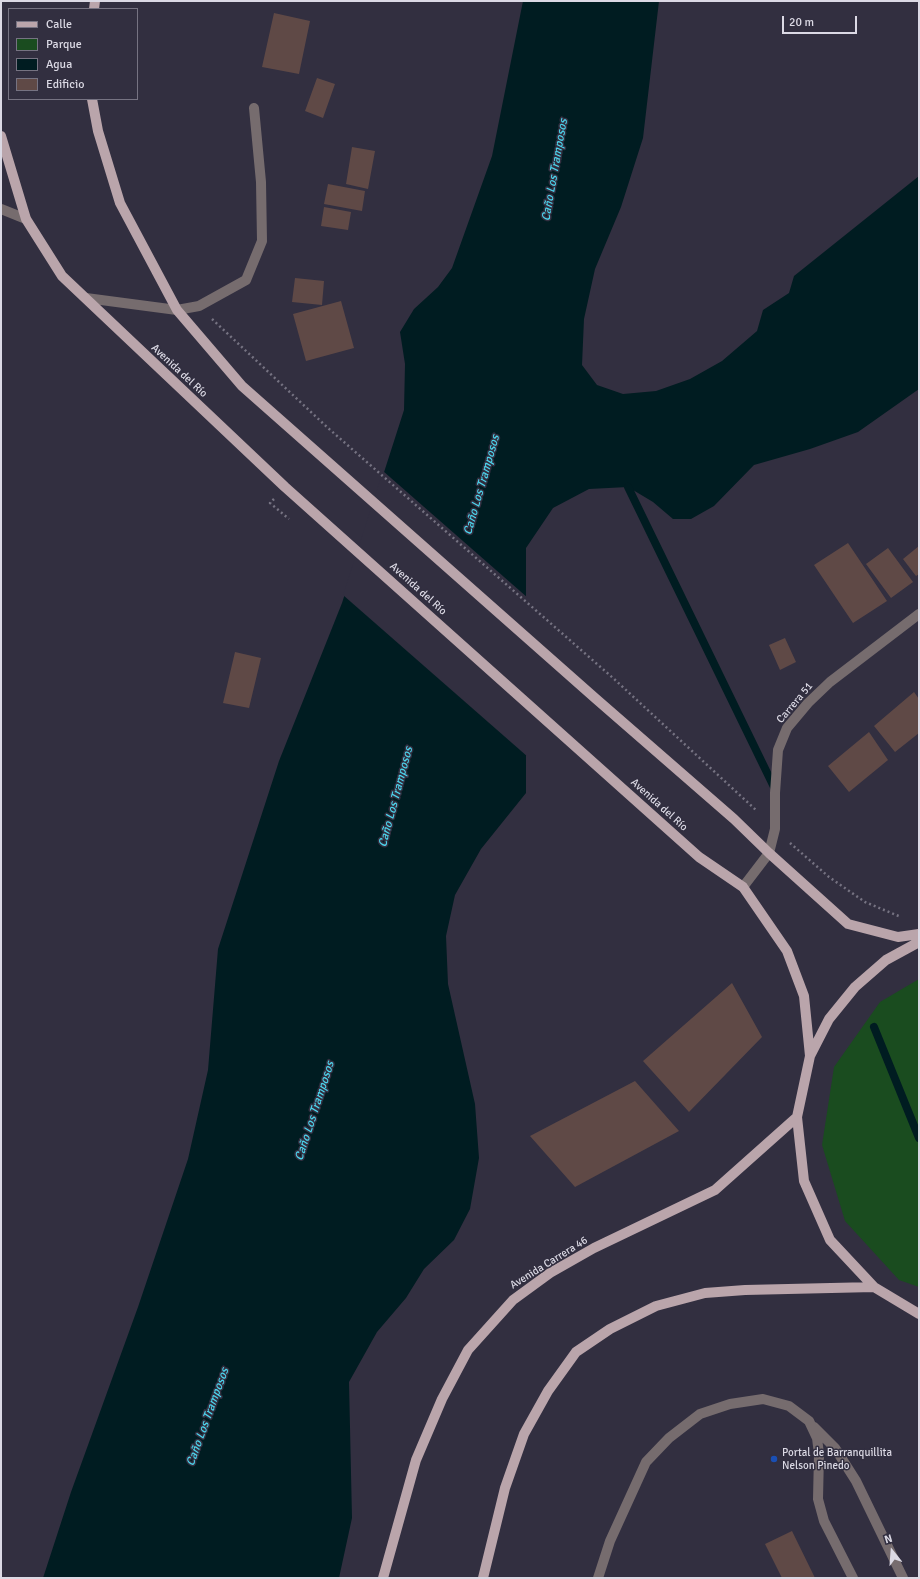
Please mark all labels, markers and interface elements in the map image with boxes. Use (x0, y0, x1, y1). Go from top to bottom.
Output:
legend (8, 8, 138, 100)
scale bar (784, 8, 859, 34)
text: 20 m (789, 15, 814, 30)
text: Calle (46, 17, 72, 32)
text: Parque (46, 37, 82, 52)
text: Agua (46, 57, 72, 72)
text: Edificio (46, 77, 84, 92)
water label: Caño Los Tramposos (539, 118, 571, 222)
street label: Avenida del Río (148, 342, 210, 400)
water label: Caño Los Tramposos (461, 433, 503, 537)
street label: Avenida del Río (387, 560, 449, 618)
street label: Carrera 51 (774, 680, 816, 726)
water label: Caño Los Tramposos (376, 745, 416, 849)
street label: Avenida del Río (628, 776, 690, 834)
water label: Caño Los Tramposos (292, 1060, 338, 1162)
street label: Avenida Carrera 46 (508, 1234, 590, 1292)
water label: Caño Los Tramposos (184, 1366, 232, 1468)
place label: Portal de Barranquillita Nelson Pinedo (782, 1446, 892, 1472)
marker: Portal de Barranquillita Nelson Pinedo (769, 1454, 779, 1464)
north arrow (872, 1531, 912, 1571)
text: N (883, 1532, 894, 1546)

